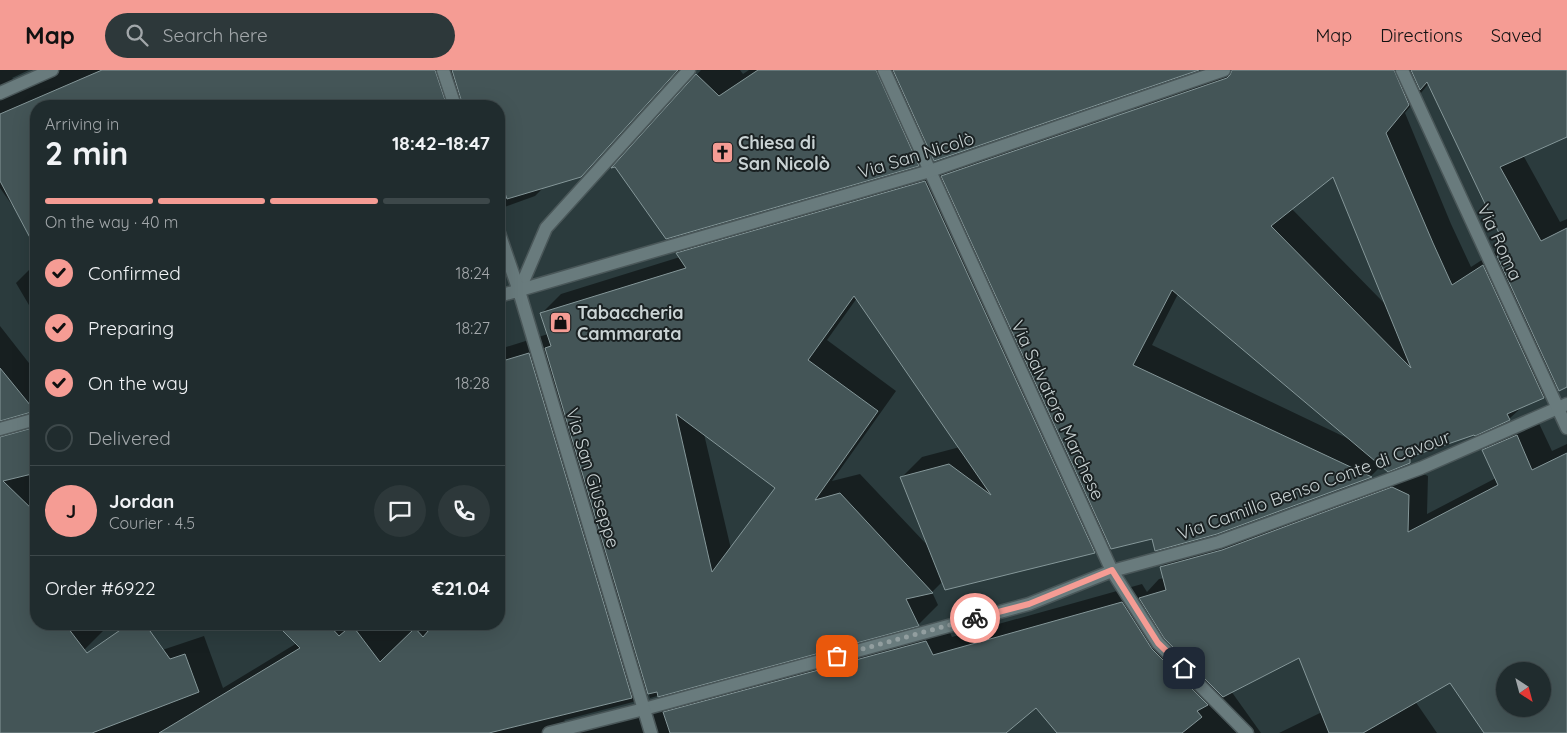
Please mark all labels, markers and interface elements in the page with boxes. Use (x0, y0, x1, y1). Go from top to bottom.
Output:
search box (105, 13, 455, 58)
text: Map (25, 20, 75, 50)
icon: search (123, 21, 151, 49)
text: Search here (163, 23, 268, 47)
text: Map (1315, 24, 1352, 47)
text: Directions (1380, 24, 1463, 47)
text: Saved (1491, 24, 1542, 47)
text: Arriving in (45, 114, 119, 134)
street label: Via San Nicolò (855, 126, 977, 184)
text: 18:42–18:47 (392, 131, 490, 155)
place label: Chiesa di San Nicolò (738, 131, 830, 175)
text: 2 min (45, 133, 128, 173)
church icon: Chiesa di San Nicolò (710, 140, 734, 164)
street label: Via Roma (1472, 200, 1528, 284)
text: On the way · 40 m (45, 212, 178, 232)
icon: check (45, 259, 73, 287)
text: Confirmed (88, 261, 181, 285)
text: 18:24 (455, 263, 490, 283)
place label: Tabaccheria Cammarata (577, 301, 684, 345)
shop icon: Tabaccheria Cammarata (549, 310, 573, 334)
icon: check (45, 314, 73, 342)
text: Preparing (88, 316, 174, 340)
street label: Via Salvatore Marchese (1006, 316, 1110, 504)
text: 18:27 (456, 318, 490, 338)
icon: check (45, 369, 73, 397)
text: On the way (88, 371, 189, 395)
text: 18:28 (455, 373, 490, 393)
street label: Via San Giuseppe (561, 405, 625, 551)
street label: Via Camillo Benso Conte di Cavour (1174, 425, 1454, 545)
text: Delivered (88, 426, 171, 450)
button: chat (374, 485, 426, 537)
button: phone (438, 485, 490, 537)
text: Jordan (109, 489, 174, 513)
text: J (66, 499, 76, 523)
text: Courier · 4.5 (109, 513, 195, 533)
text: Order #6922 (45, 576, 156, 600)
text: €21.04 (432, 576, 490, 600)
courier (950, 593, 1000, 643)
icon: bike (961, 604, 989, 632)
pin (816, 635, 858, 677)
icon: bag (823, 642, 851, 670)
pin (1163, 647, 1205, 689)
icon: home (1170, 654, 1198, 682)
north arrow (1496, 662, 1551, 718)
map controls (1496, 662, 1551, 717)

